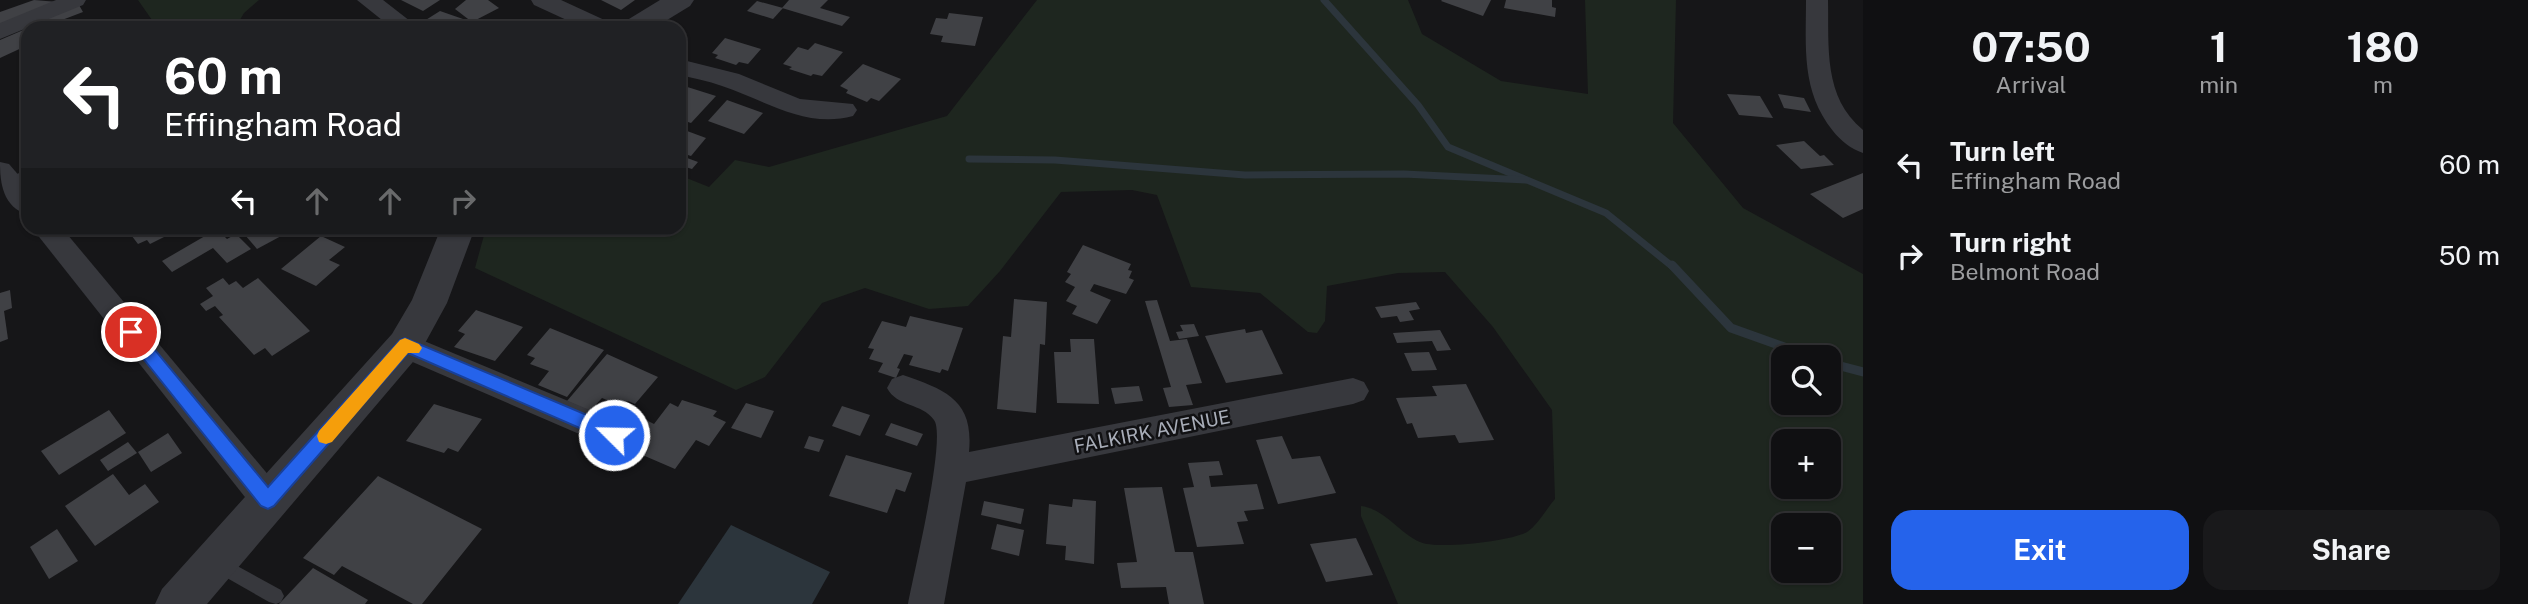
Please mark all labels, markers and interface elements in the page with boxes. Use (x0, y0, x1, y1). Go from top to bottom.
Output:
text: 07:50 (1971, 22, 2091, 71)
text: 1 (2210, 22, 2228, 71)
text: 180 (2347, 22, 2420, 71)
text: 60 m (164, 47, 283, 105)
icon: left (49, 49, 140, 140)
text: Arrival (1996, 71, 2067, 98)
text: min (2199, 71, 2238, 98)
text: m (2373, 71, 2393, 98)
text: Effingham Road (164, 106, 402, 143)
text: Turn left (1950, 136, 2055, 167)
icon: left (1891, 146, 1929, 184)
text: 60 m (2439, 149, 2500, 180)
text: Effingham Road (1950, 167, 2121, 194)
icon: left (225, 182, 263, 220)
icon: ahead (298, 182, 336, 220)
icon: ahead (371, 182, 409, 220)
icon: right (444, 182, 482, 220)
text: Turn right (1950, 227, 2072, 258)
icon: right (1891, 237, 1929, 275)
text: 50 m (2439, 240, 2500, 271)
text: Belmont Road (1950, 258, 2100, 285)
pin (101, 302, 161, 362)
icon: arrive (112, 313, 150, 351)
map controls (1771, 345, 1841, 583)
button: search (1771, 345, 1841, 415)
position arrow (577, 398, 651, 472)
street label: FALKIRK AVENUE (1072, 405, 1232, 457)
button: + (1771, 429, 1841, 499)
button: Exit (1891, 510, 2189, 590)
button: Share (2203, 510, 2500, 590)
button: − (1771, 513, 1841, 583)

